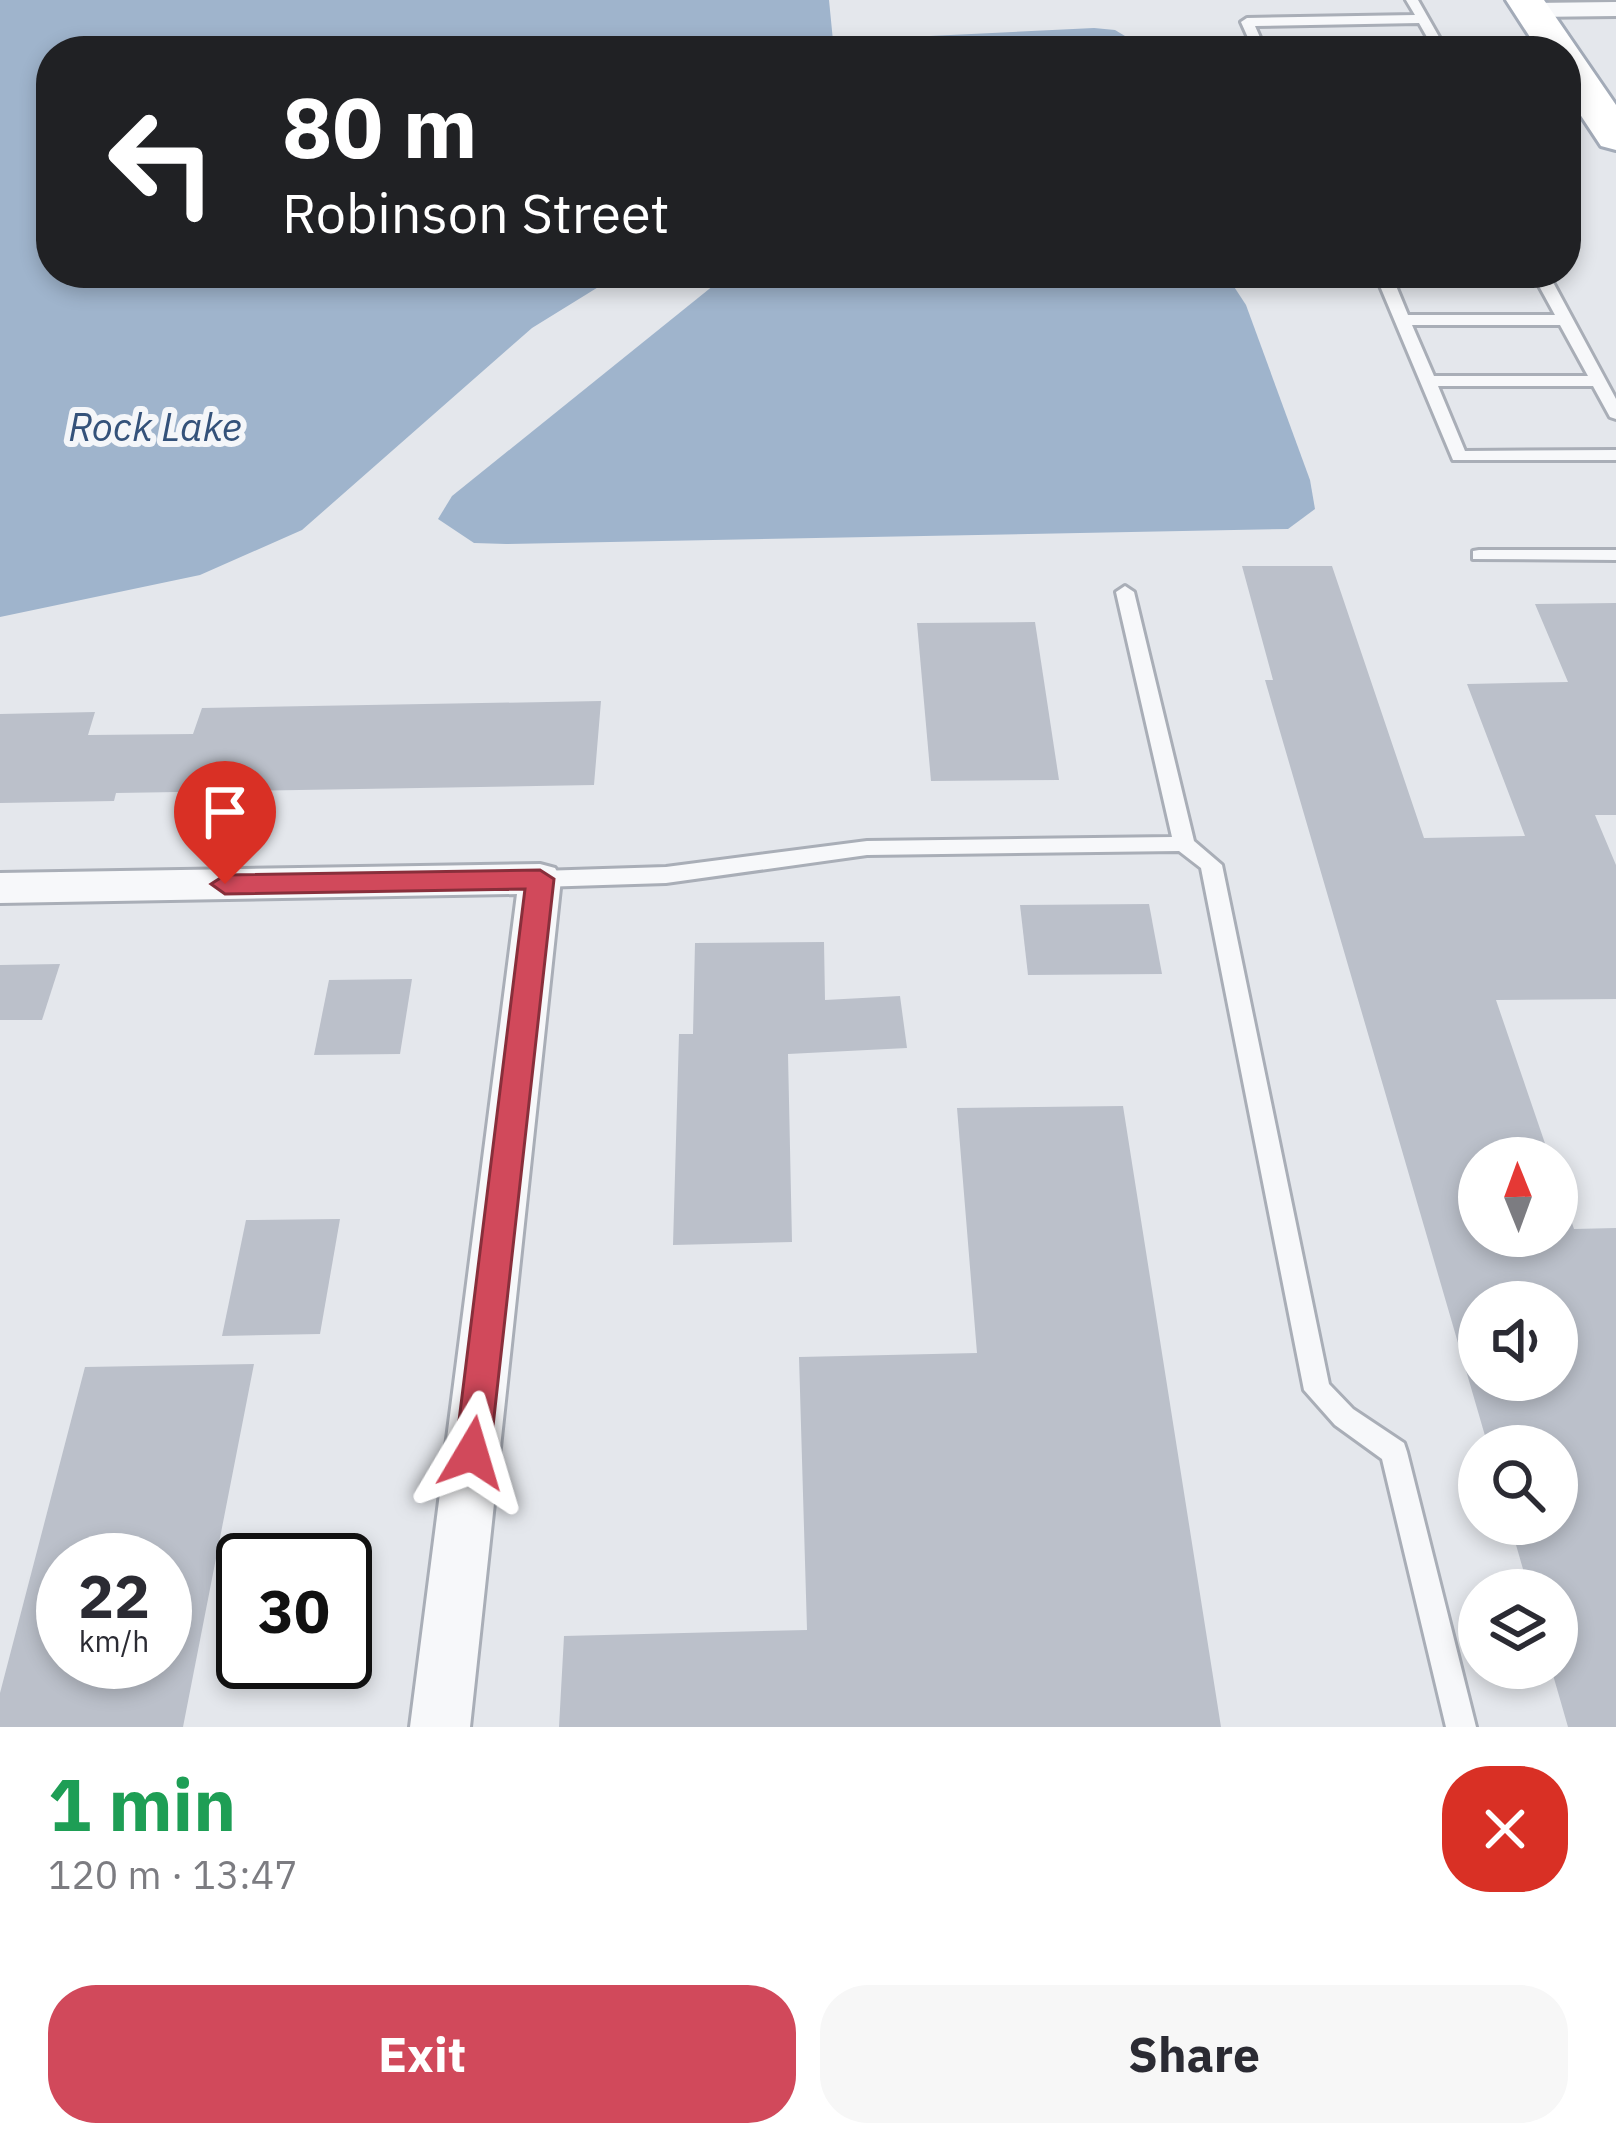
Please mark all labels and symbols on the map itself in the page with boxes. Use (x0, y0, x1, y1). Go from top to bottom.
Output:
water label: Rock Lake (68, 401, 242, 452)
pin (174, 761, 276, 884)
north arrow (1458, 1137, 1578, 1257)
position arrow (409, 1390, 535, 1516)
speed limit sign: 30 (216, 1533, 372, 1689)

